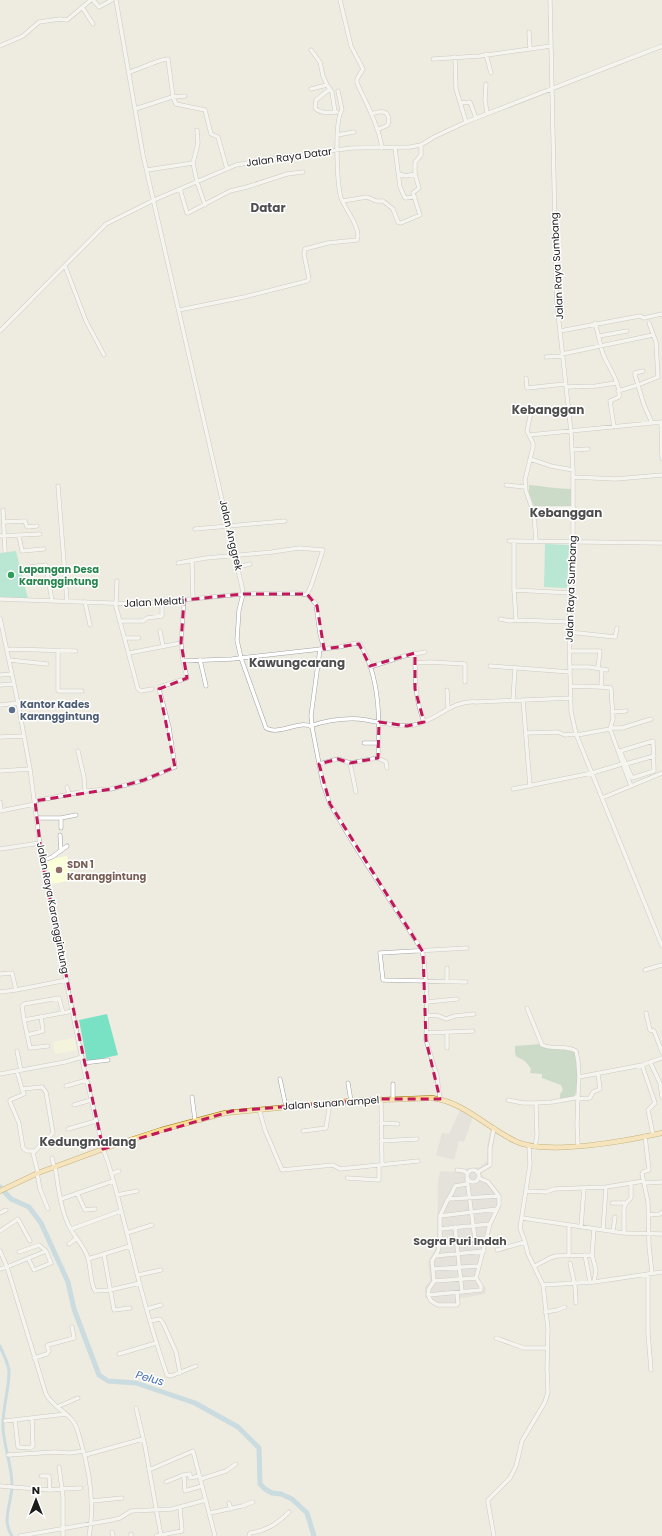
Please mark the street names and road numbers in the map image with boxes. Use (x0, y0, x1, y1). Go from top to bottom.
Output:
street label: Jalan Raya Datar (245, 144, 333, 170)
street label: Jalan Raya Sumbang (547, 212, 567, 320)
street label: Jalan Anggrek (216, 498, 247, 573)
street label: Jalan Raya Sumbang (562, 535, 580, 643)
street label: Jalan Melati (123, 593, 185, 611)
street label: Jalan Raya Karanggintung (33, 841, 73, 975)
street label: Jalan sunan ampel (282, 1092, 380, 1114)

